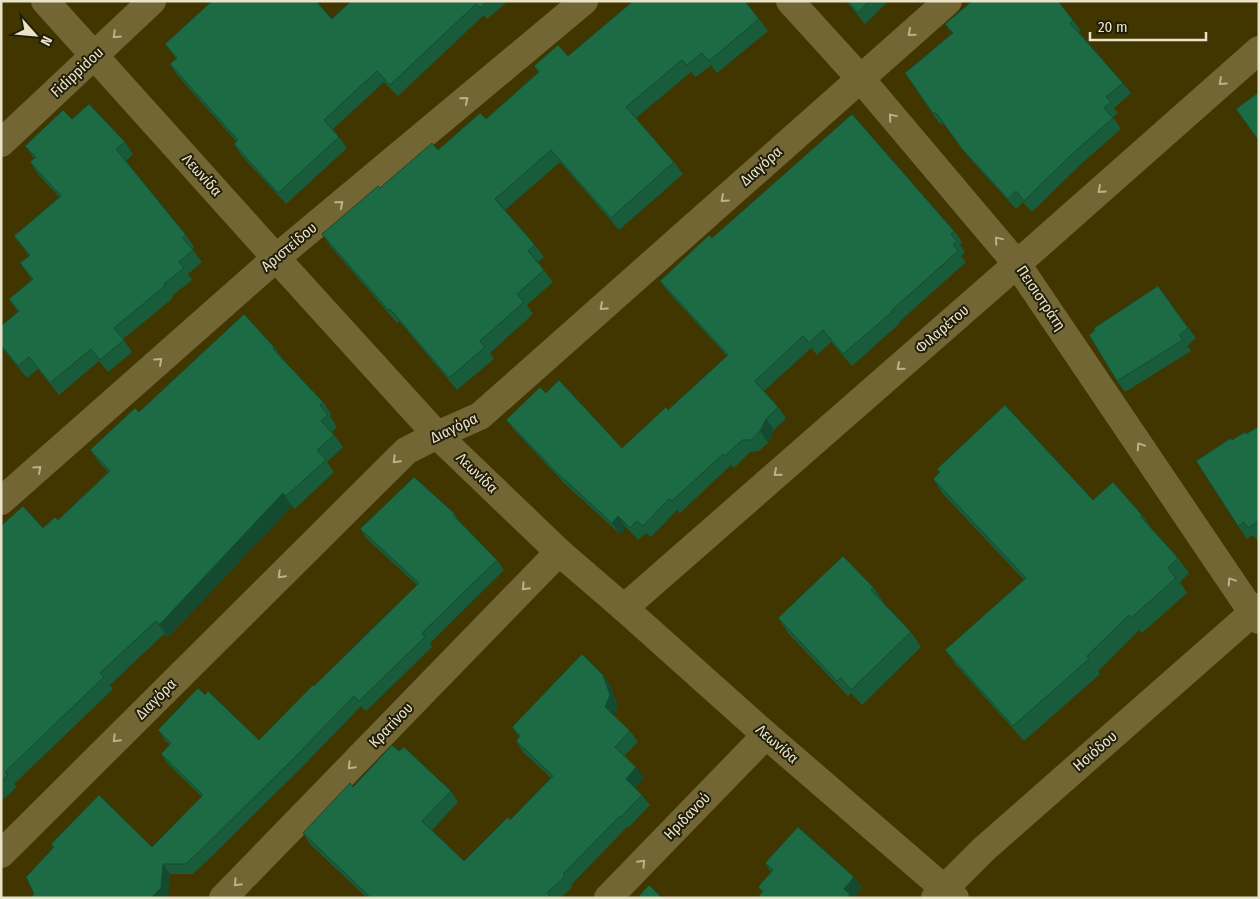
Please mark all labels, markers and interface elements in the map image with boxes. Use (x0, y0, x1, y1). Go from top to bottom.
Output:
north arrow (10, 10, 60, 60)
scale bar (1090, 10, 1206, 42)
text: 20 m (1098, 18, 1128, 36)
one-way arrow (907, 28, 916, 37)
one-way arrow (113, 29, 122, 38)
text: N (37, 33, 56, 48)
street label: Fidippidou (47, 43, 107, 101)
one-way arrow (1219, 76, 1228, 85)
one-way arrow (459, 98, 468, 106)
one-way arrow (889, 113, 898, 122)
street label: Διαγόρα (736, 142, 786, 190)
street label: Λεωνίδα (178, 150, 226, 200)
one-way arrow (1097, 184, 1106, 193)
one-way arrow (720, 193, 729, 202)
one-way arrow (334, 201, 343, 210)
street label: Αριστείδου (258, 219, 320, 275)
one-way arrow (994, 237, 1003, 246)
street label: Πεισιστράτη (1013, 262, 1069, 334)
street label: Φιλαρέτου (912, 301, 972, 357)
one-way arrow (599, 302, 608, 311)
one-way arrow (154, 358, 163, 367)
one-way arrow (896, 361, 905, 370)
street label: Διαγόρα (427, 409, 481, 447)
one-way arrow (1137, 442, 1146, 452)
street label: Λεωνίδα (453, 449, 501, 497)
one-way arrow (393, 455, 402, 464)
one-way arrow (32, 466, 41, 475)
one-way arrow (774, 468, 783, 477)
one-way arrow (278, 569, 287, 578)
one-way arrow (1228, 577, 1237, 586)
one-way arrow (522, 581, 531, 590)
street label: Διαγόρα (132, 675, 180, 723)
street label: Κρατίνου (365, 699, 417, 751)
street label: Λεωνίδα (752, 721, 802, 767)
street label: Ησιόδου (1069, 727, 1121, 775)
one-way arrow (113, 733, 122, 742)
one-way arrow (348, 760, 357, 769)
street label: Ηριδανού (660, 789, 714, 843)
one-way arrow (636, 860, 645, 869)
one-way arrow (234, 877, 243, 886)

